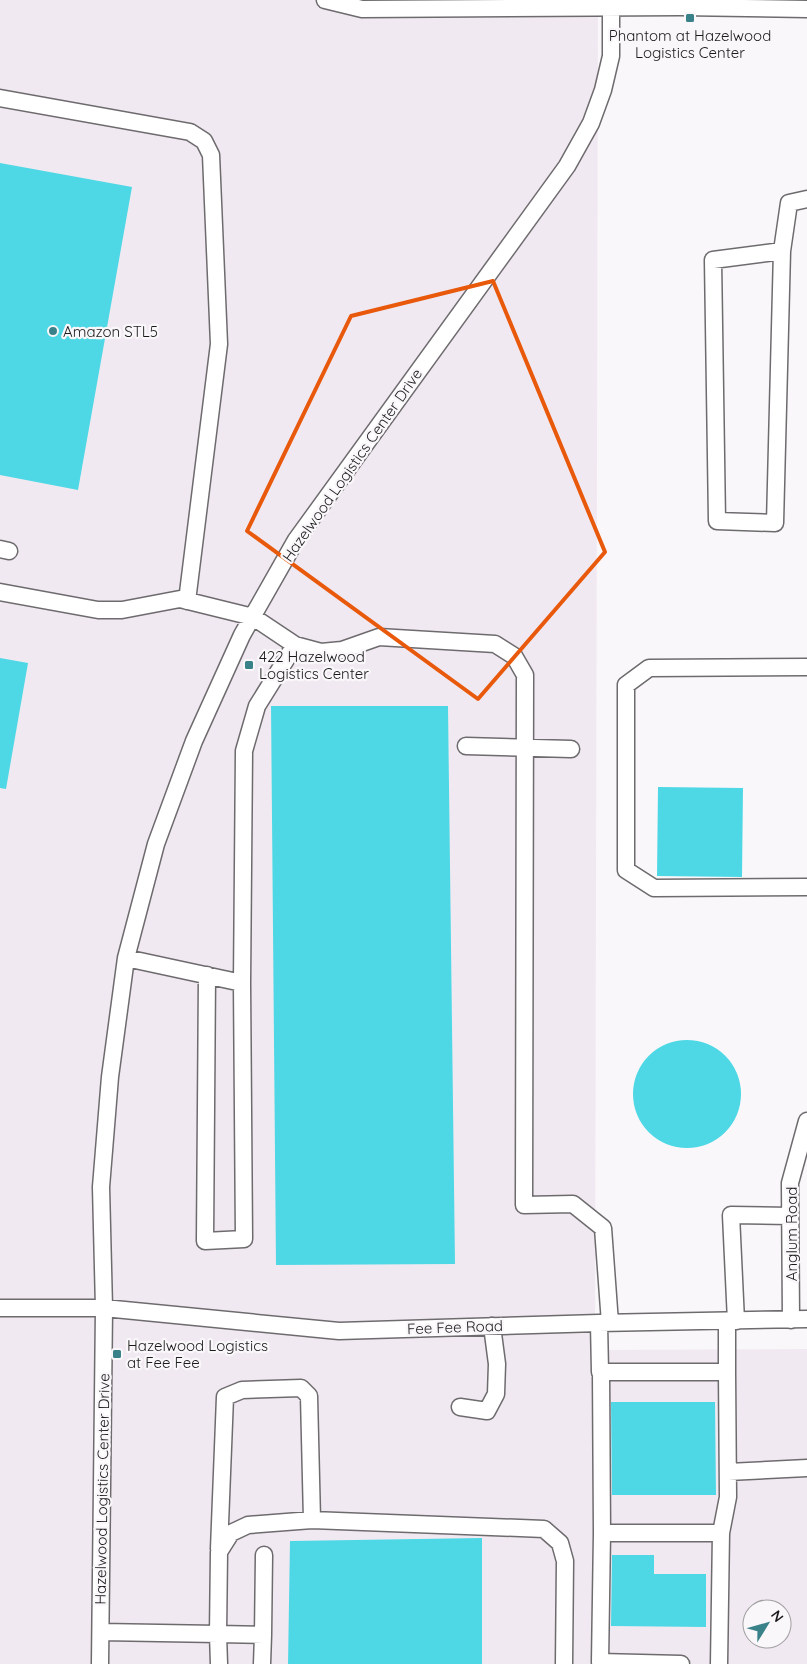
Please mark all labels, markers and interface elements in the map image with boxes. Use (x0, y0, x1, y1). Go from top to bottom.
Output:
marker: Phantom at Hazelwood Logistics Center (684, 12, 696, 24)
place label: Phantom at Hazelwood Logistics Center (609, 26, 771, 62)
place label: Amazon STL5 (63, 322, 158, 341)
marker: Amazon STL5 (47, 325, 59, 337)
street label: Hazelwood Logistics Center Drive (278, 365, 426, 565)
place label: 422 Hazelwood Logistics Center (259, 647, 369, 683)
marker: 422 Hazelwood Logistics Center (243, 659, 255, 671)
street label: Anglum Road (782, 1187, 801, 1281)
street label: Fee Fee Road (407, 1316, 503, 1338)
place label: Hazelwood Logistics at Fee Fee (127, 1336, 268, 1372)
marker: Hazelwood Logistics at Fee Fee (111, 1348, 123, 1360)
street label: Hazelwood Logistics Center Drive (90, 1373, 114, 1605)
north arrow (742, 1599, 792, 1649)
text: N (767, 1607, 788, 1626)

